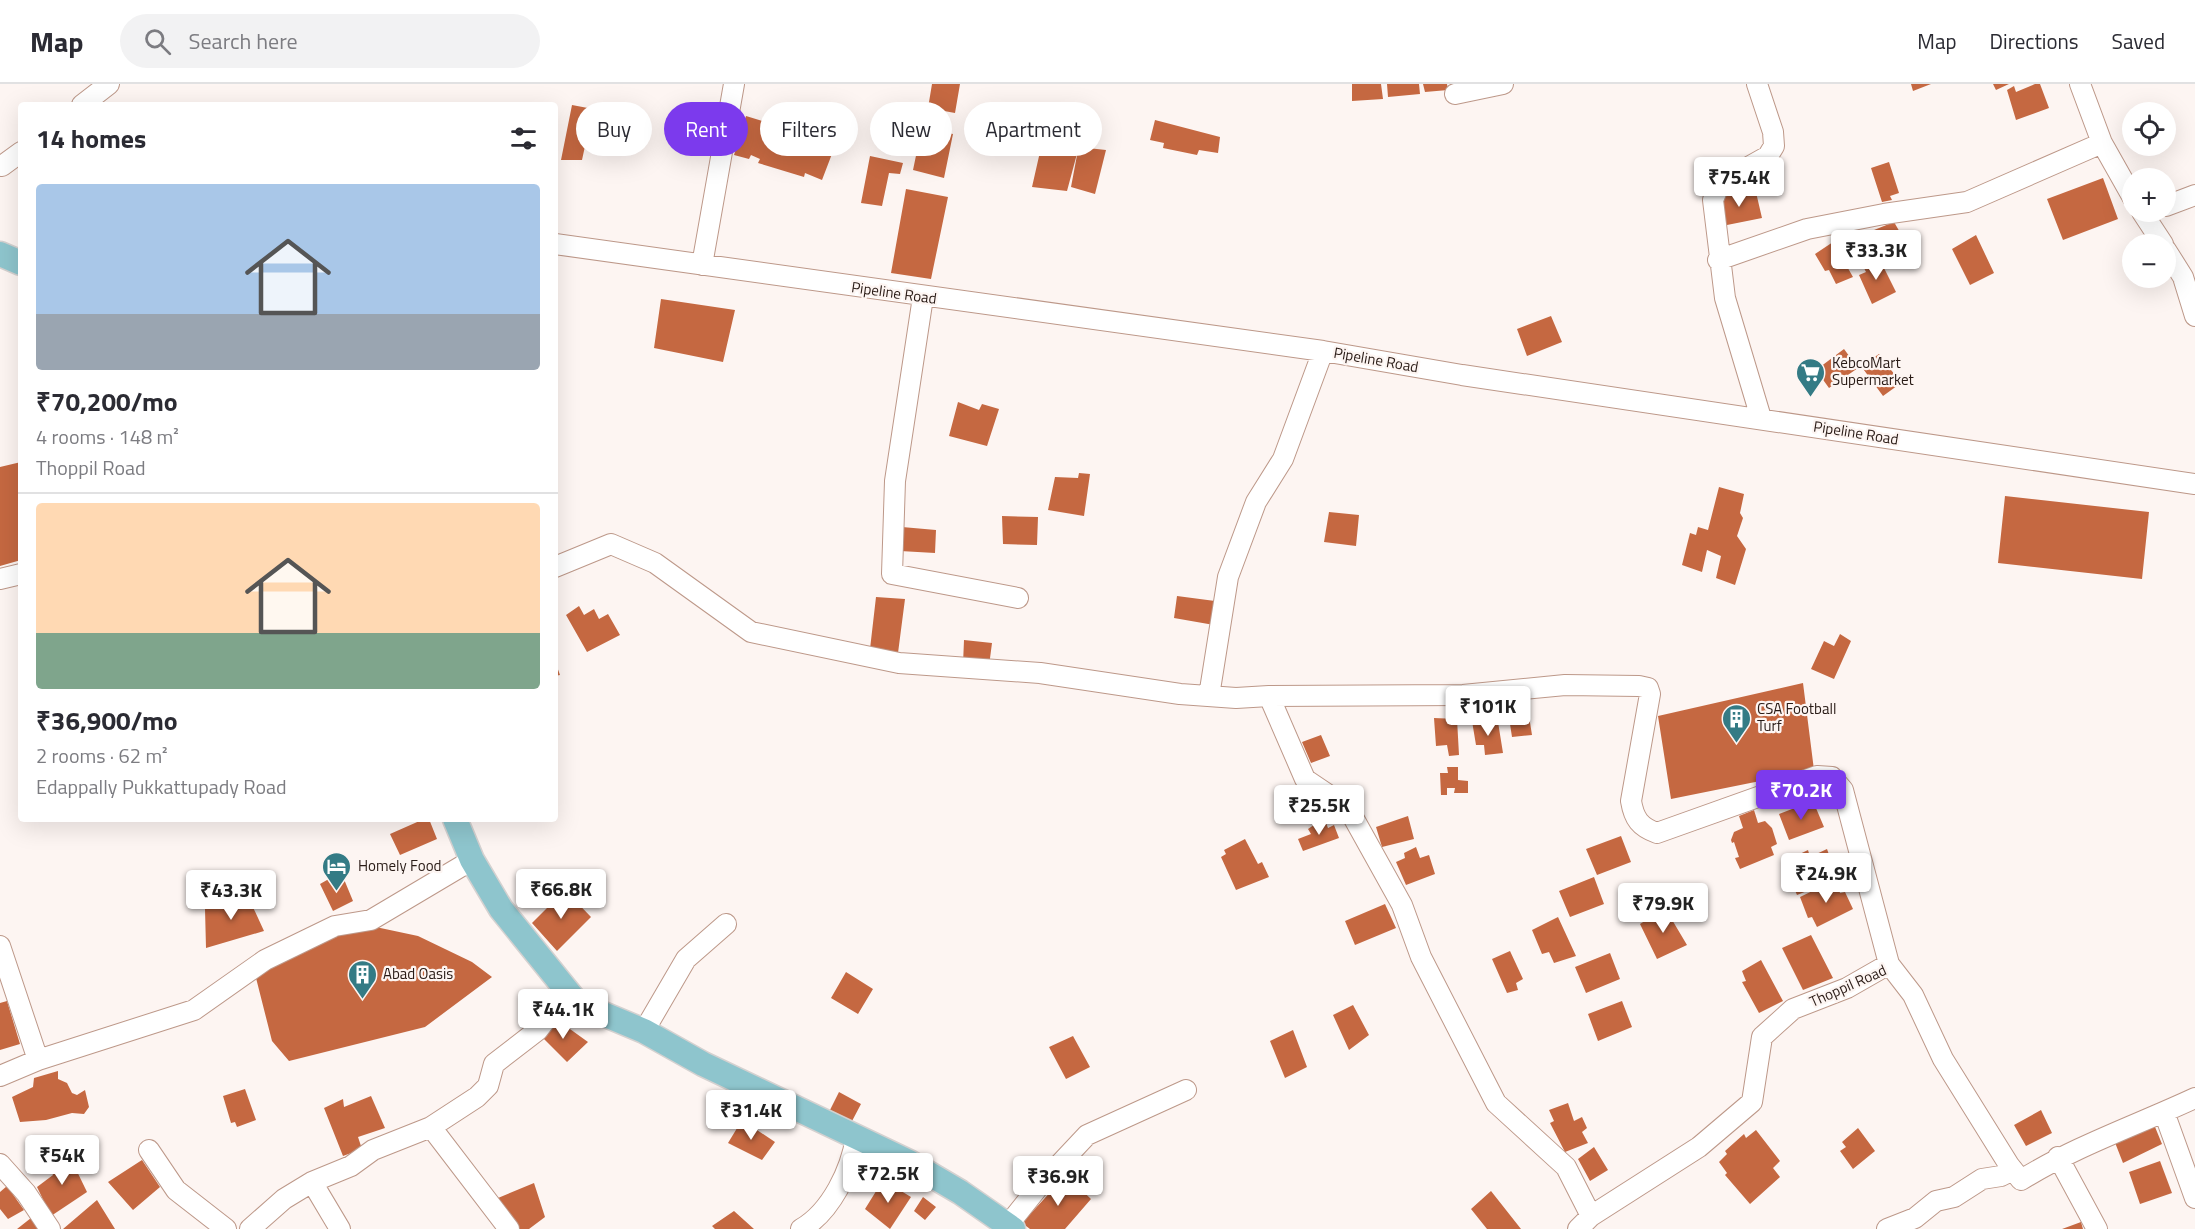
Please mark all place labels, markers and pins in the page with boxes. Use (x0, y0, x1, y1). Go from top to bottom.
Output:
pin: ₹75.4K (1690, 157, 1788, 208)
pin: ₹33.3K (1827, 230, 1925, 281)
place label: KebcoMart Supermarket (1832, 351, 1915, 391)
supermarket icon: KebcoMart Supermarket (1795, 356, 1827, 398)
pin: ₹101K (1446, 686, 1530, 737)
place label: CSA Football Turf (1757, 697, 1836, 737)
building icon: CSA Football Turf (1720, 702, 1752, 744)
pin: ₹70.2K (1752, 770, 1850, 821)
pin: ₹25.5K (1270, 785, 1368, 836)
hotel icon: Homely Food (321, 850, 353, 892)
pin: ₹24.9K (1777, 853, 1875, 904)
place label: Homely Food (358, 854, 442, 877)
pin: ₹66.8K (512, 869, 610, 920)
pin: ₹43.3K (182, 870, 280, 921)
pin: ₹79.9K (1614, 883, 1712, 934)
building icon: Abad Oasis (346, 958, 378, 1000)
place label: Abad Oasis (383, 962, 453, 985)
pin: ₹44.1K (514, 989, 612, 1040)
pin: ₹31.4K (702, 1090, 800, 1141)
pin: ₹54K (26, 1135, 98, 1186)
pin: ₹72.5K (839, 1153, 937, 1204)
pin: ₹36.9K (1009, 1156, 1107, 1207)

